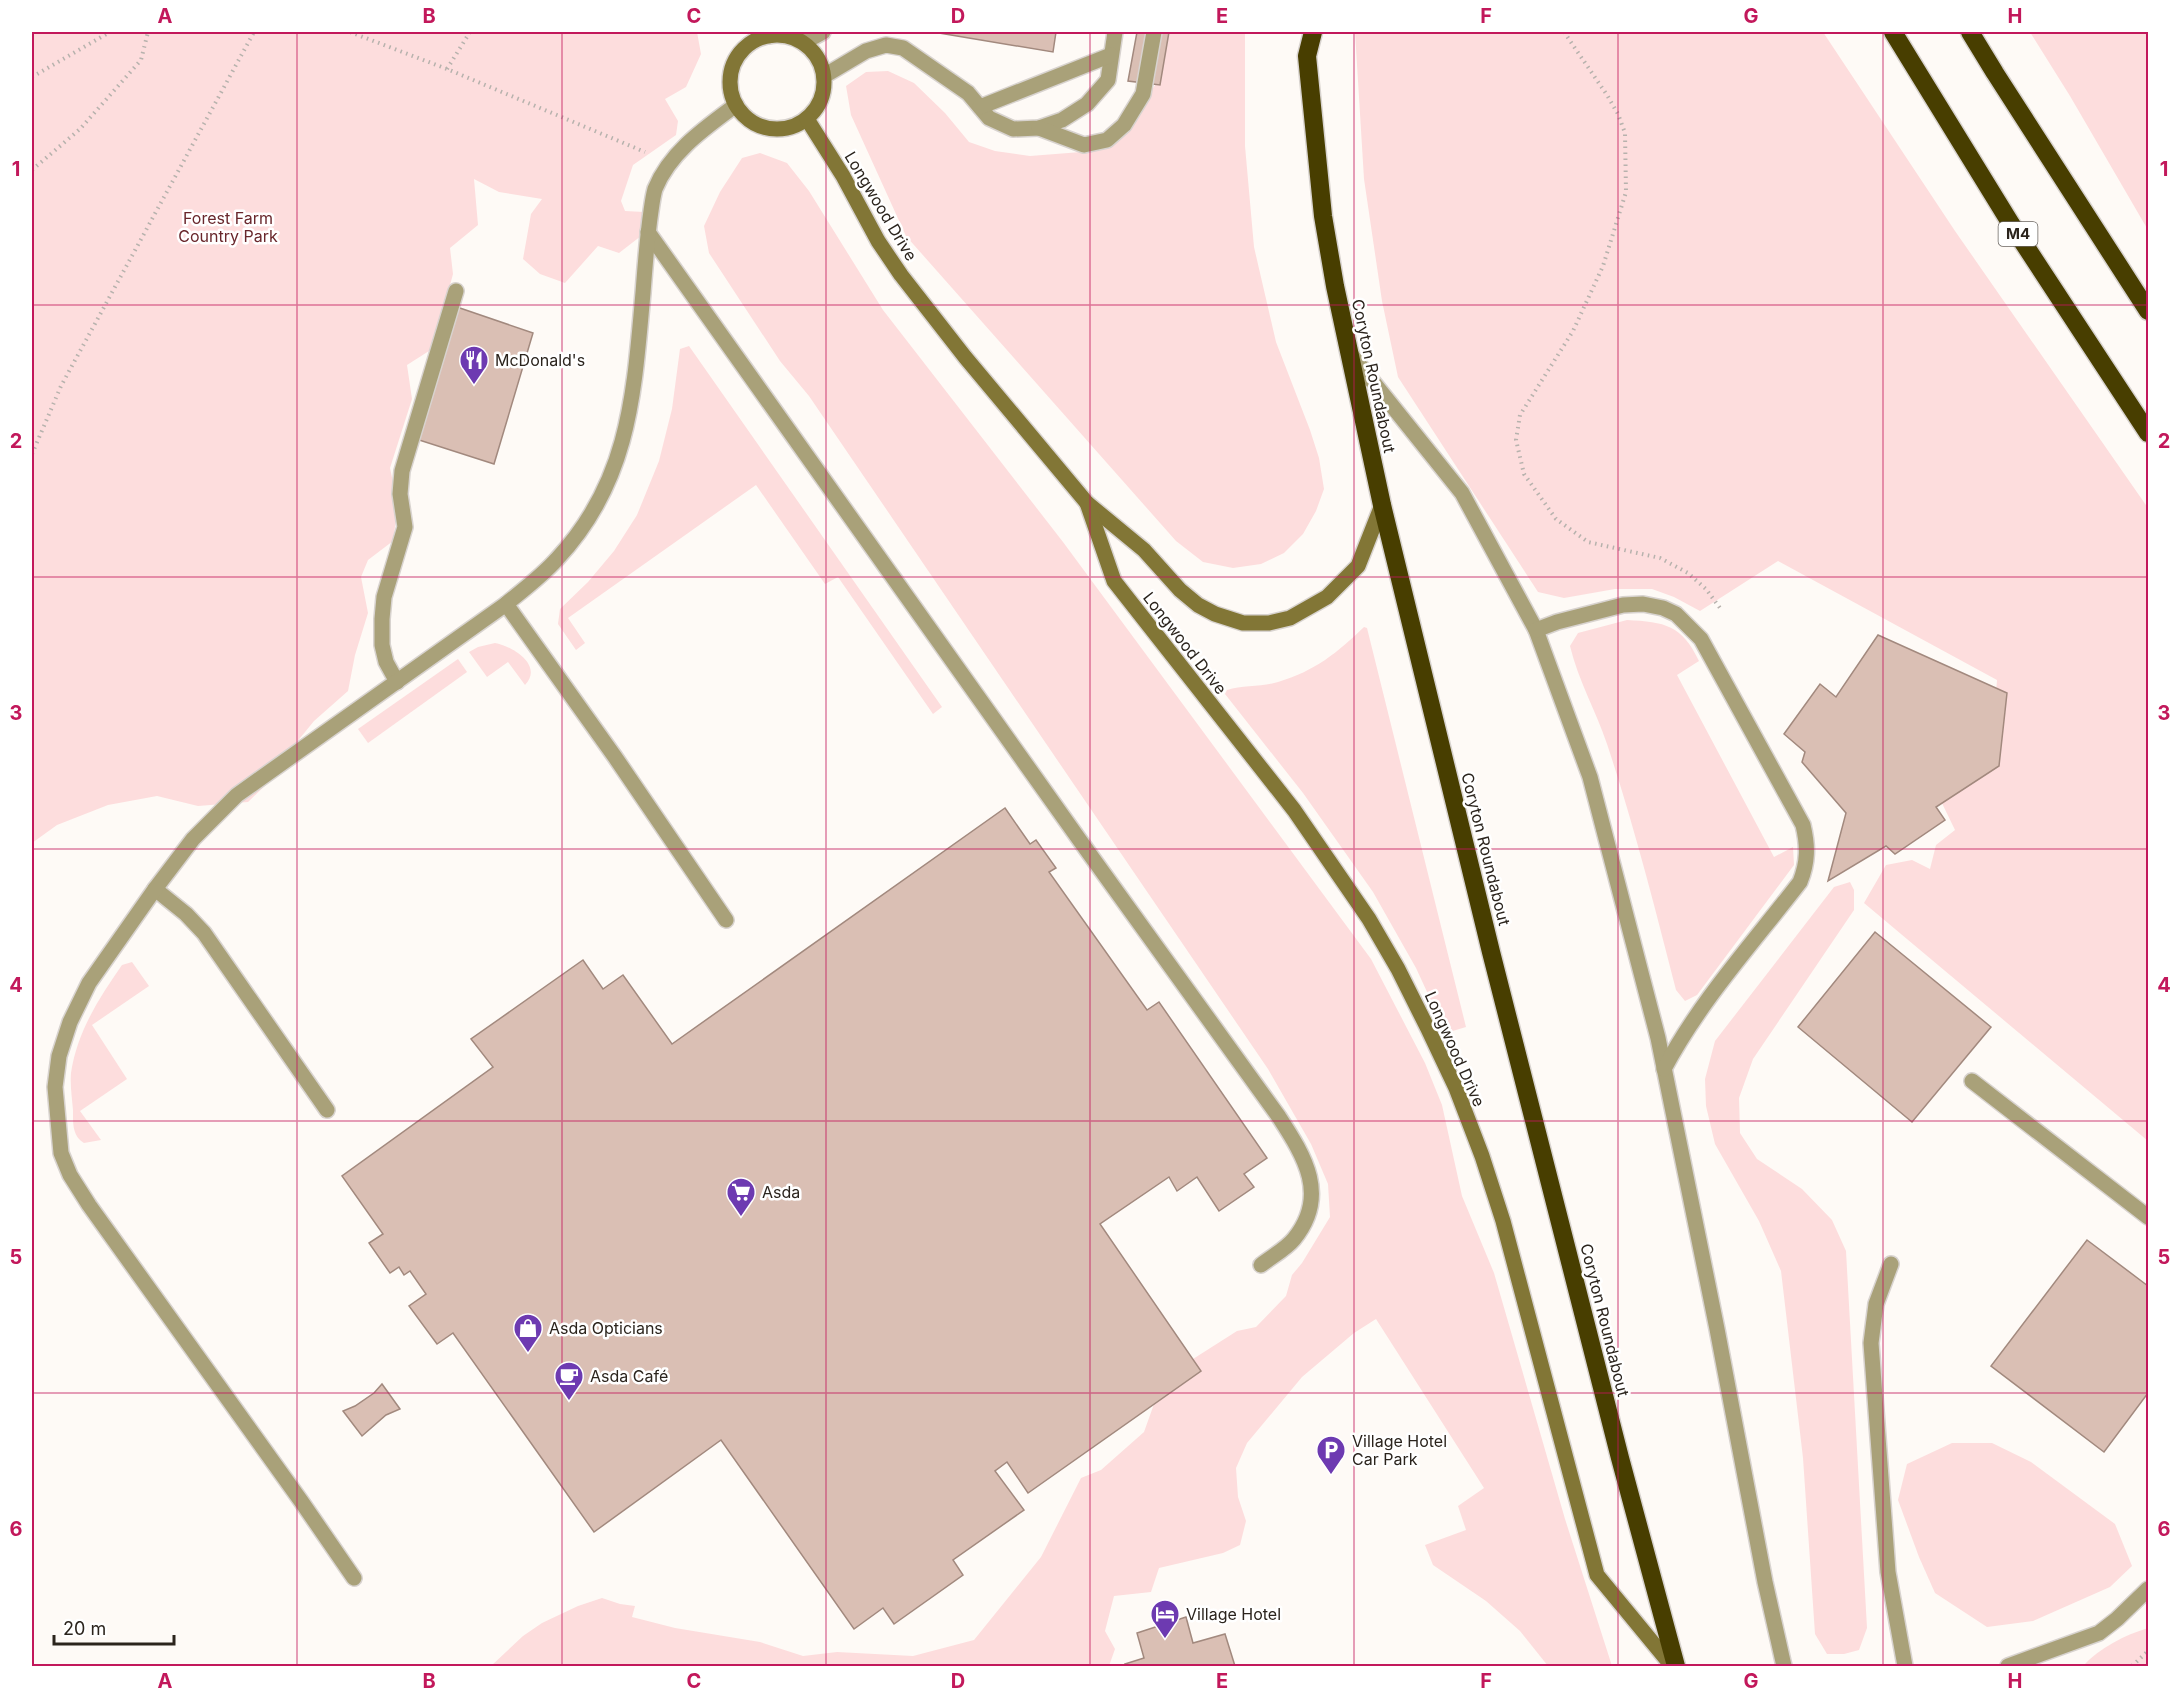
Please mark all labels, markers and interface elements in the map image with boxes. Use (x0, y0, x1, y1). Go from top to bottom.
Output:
text: A (158, 4, 173, 28)
text: B (422, 4, 436, 28)
text: C (687, 4, 701, 28)
text: D (951, 4, 965, 28)
text: E (1216, 4, 1228, 28)
text: F (1480, 4, 1492, 28)
text: G (1743, 4, 1759, 28)
text: H (2008, 4, 2022, 28)
street label: Longwood Drive (841, 148, 921, 264)
text: 1 (12, 157, 20, 181)
text: 1 (2160, 157, 2168, 181)
park label: Forest Farm Country Park (178, 208, 278, 246)
road number: M4 (1998, 222, 2038, 246)
street label: Coryton Roundabout (1348, 297, 1400, 455)
restaurant icon: McDonald's (458, 344, 490, 386)
place label: McDonald's (495, 350, 585, 370)
text: 2 (10, 429, 22, 453)
text: 2 (2158, 429, 2170, 453)
street label: Longwood Drive (1139, 588, 1231, 698)
text: 3 (10, 701, 22, 725)
text: 3 (2158, 701, 2170, 725)
street label: Coryton Roundabout (1457, 770, 1515, 928)
text: 4 (9, 973, 23, 997)
text: 4 (2157, 973, 2171, 997)
street label: Longwood Drive (1421, 988, 1489, 1110)
supermarket icon: Asda (725, 1176, 757, 1218)
place label: Asda (762, 1182, 800, 1202)
street label: Coryton Roundabout (1576, 1241, 1634, 1399)
text: 5 (10, 1245, 22, 1269)
text: 5 (2158, 1245, 2170, 1269)
shop icon: Asda Opticians (512, 1312, 544, 1354)
place label: Asda Opticians (549, 1318, 663, 1338)
cafe icon: Asda Café (553, 1360, 585, 1402)
place label: Asda Café (590, 1366, 668, 1386)
place label: Village Hotel Car Park (1352, 1431, 1447, 1469)
parking icon: Village Hotel Car Park (1315, 1434, 1347, 1476)
text: 6 (10, 1517, 23, 1541)
text: 6 (2158, 1517, 2171, 1541)
hotel icon: Village Hotel (1149, 1598, 1181, 1640)
place label: Village Hotel (1186, 1604, 1281, 1624)
scale bar (54, 1608, 174, 1646)
text: 20 m (63, 1618, 106, 1639)
text: A (158, 1669, 173, 1693)
text: B (422, 1669, 436, 1693)
text: C (687, 1669, 701, 1693)
text: D (951, 1669, 965, 1693)
text: E (1216, 1669, 1228, 1693)
text: F (1480, 1669, 1492, 1693)
text: G (1743, 1669, 1759, 1693)
text: H (2008, 1669, 2022, 1693)

